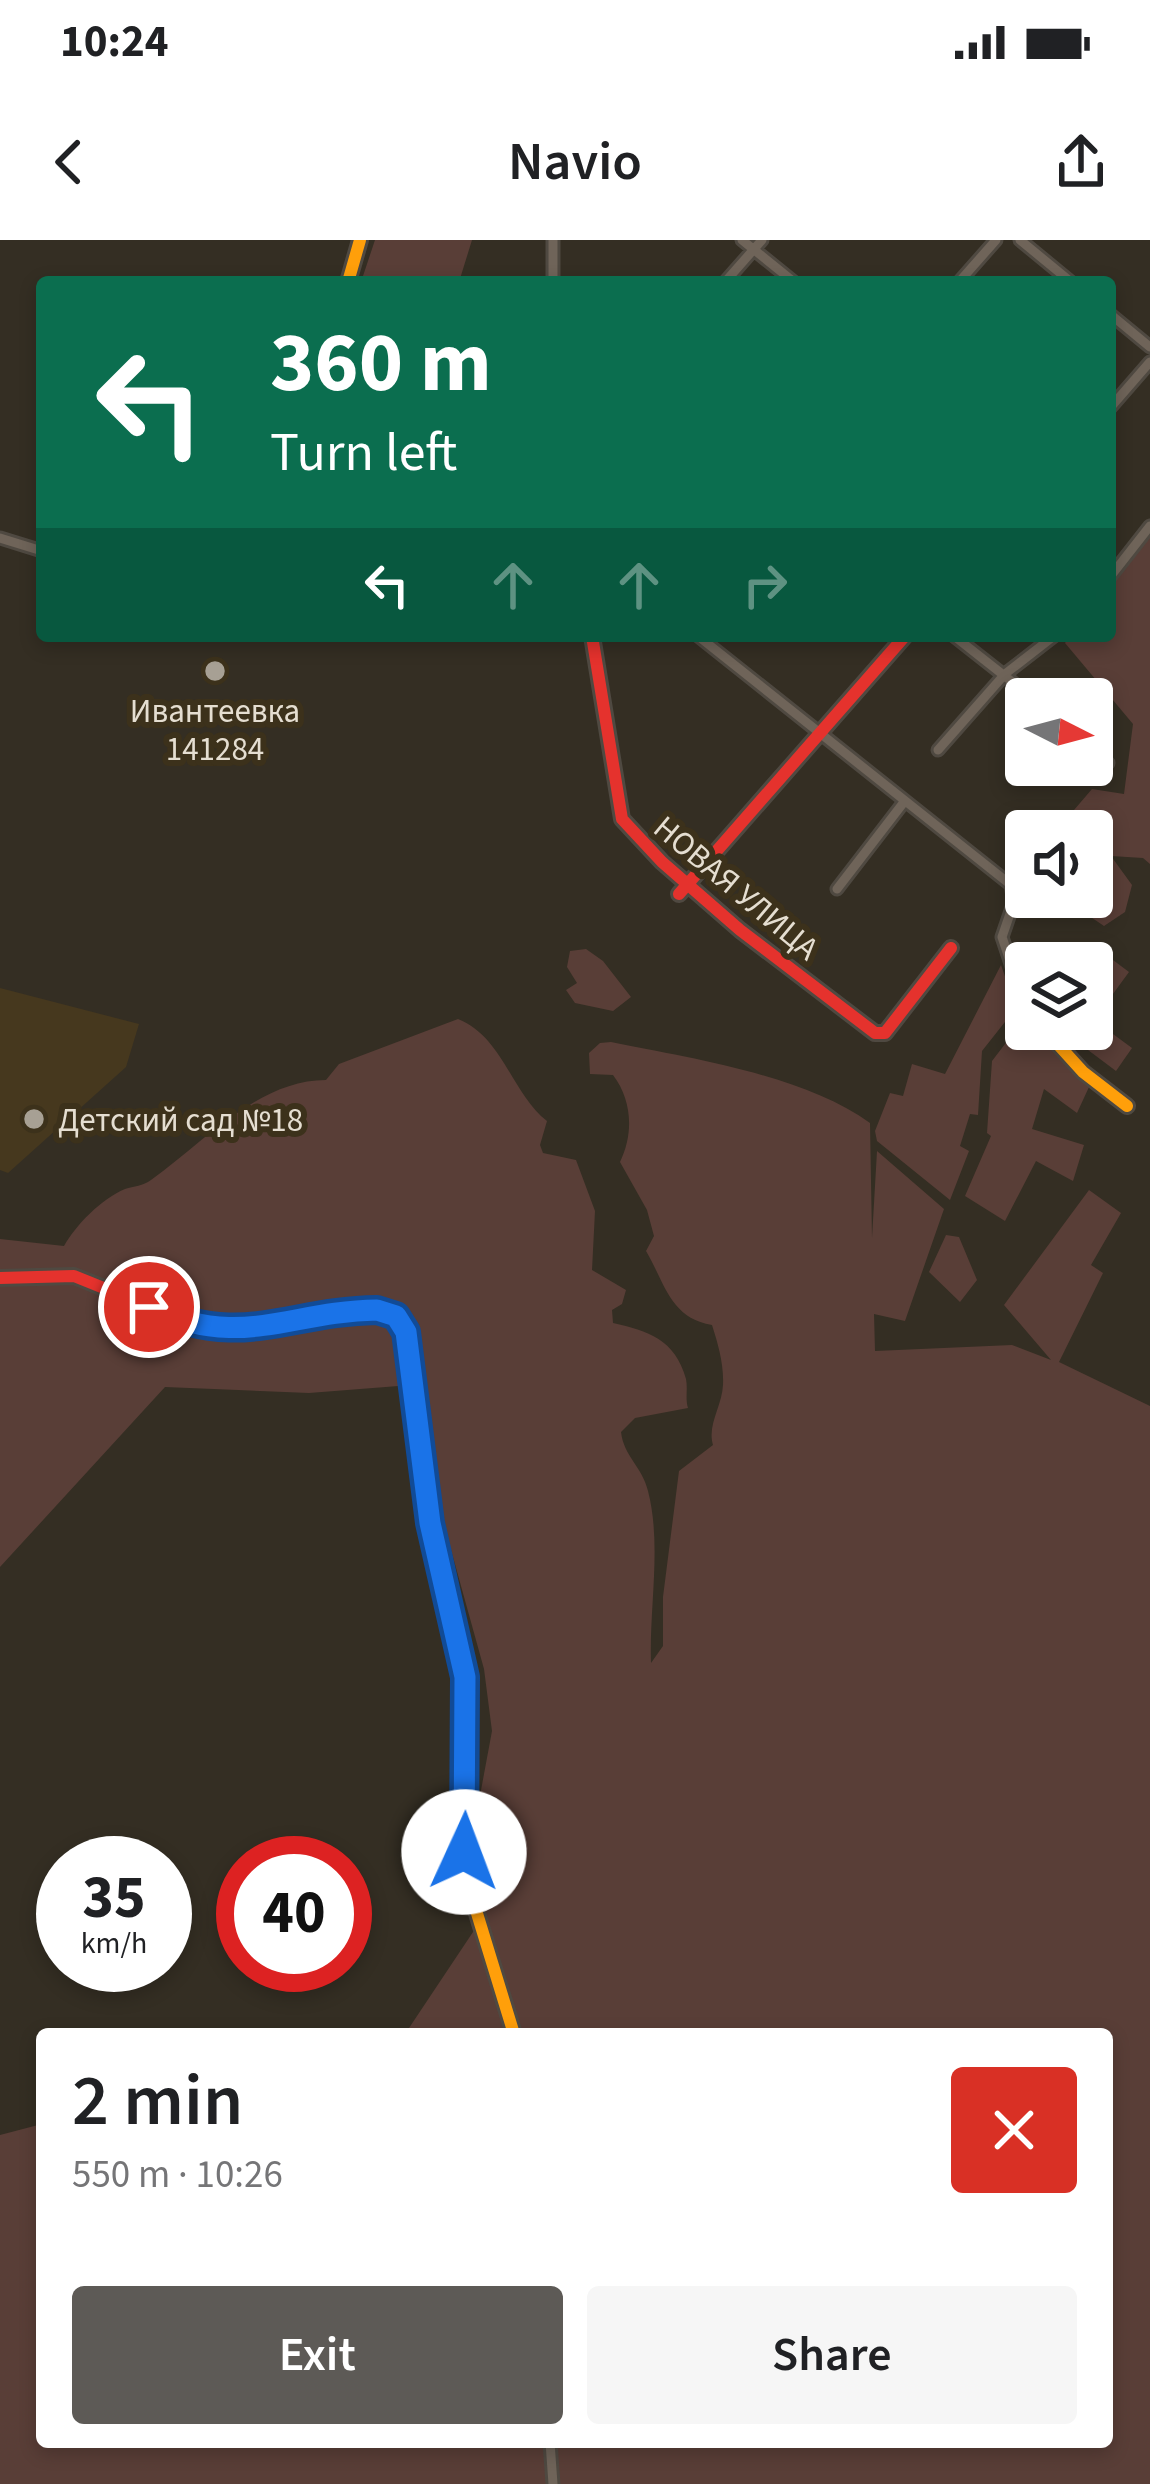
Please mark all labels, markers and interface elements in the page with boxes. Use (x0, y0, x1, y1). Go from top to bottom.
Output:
text: 10:24 (60, 10, 169, 74)
text: Navio (508, 124, 642, 201)
icon: back (36, 129, 102, 195)
icon: share (1048, 129, 1114, 195)
text: 360 m (270, 304, 492, 424)
icon: left (72, 324, 228, 480)
text: Turn left (270, 415, 457, 492)
icon: left (354, 552, 420, 618)
icon: ahead (480, 552, 546, 618)
icon: ahead (606, 552, 672, 618)
icon: right (732, 552, 798, 618)
marker: Ивантеевка 141284 (202, 658, 228, 684)
north arrow (1005, 678, 1113, 786)
map controls (1005, 678, 1113, 1050)
place label: Ивантеевка 141284 (130, 688, 300, 773)
street label: НОВАЯ УЛИЦА (643, 805, 829, 971)
button: sound (1005, 810, 1113, 918)
button: layers (1005, 942, 1113, 1050)
place label: Детский сад №18 (58, 1097, 303, 1144)
marker: Детский сад №18 (21, 1106, 47, 1132)
pin (98, 1256, 200, 1358)
icon: arrive (116, 1274, 182, 1340)
position arrow (401, 1789, 527, 1915)
speed limit sign: 40 (216, 1836, 372, 1992)
text: 35 (82, 1856, 146, 1941)
text: km/h (81, 1922, 147, 1965)
text: 2 min (72, 2050, 243, 2153)
button: close (951, 2067, 1077, 2193)
text: 550 m · 10:26 (72, 2147, 283, 2203)
button: Exit (72, 2286, 563, 2424)
button: Share (587, 2286, 1077, 2424)

